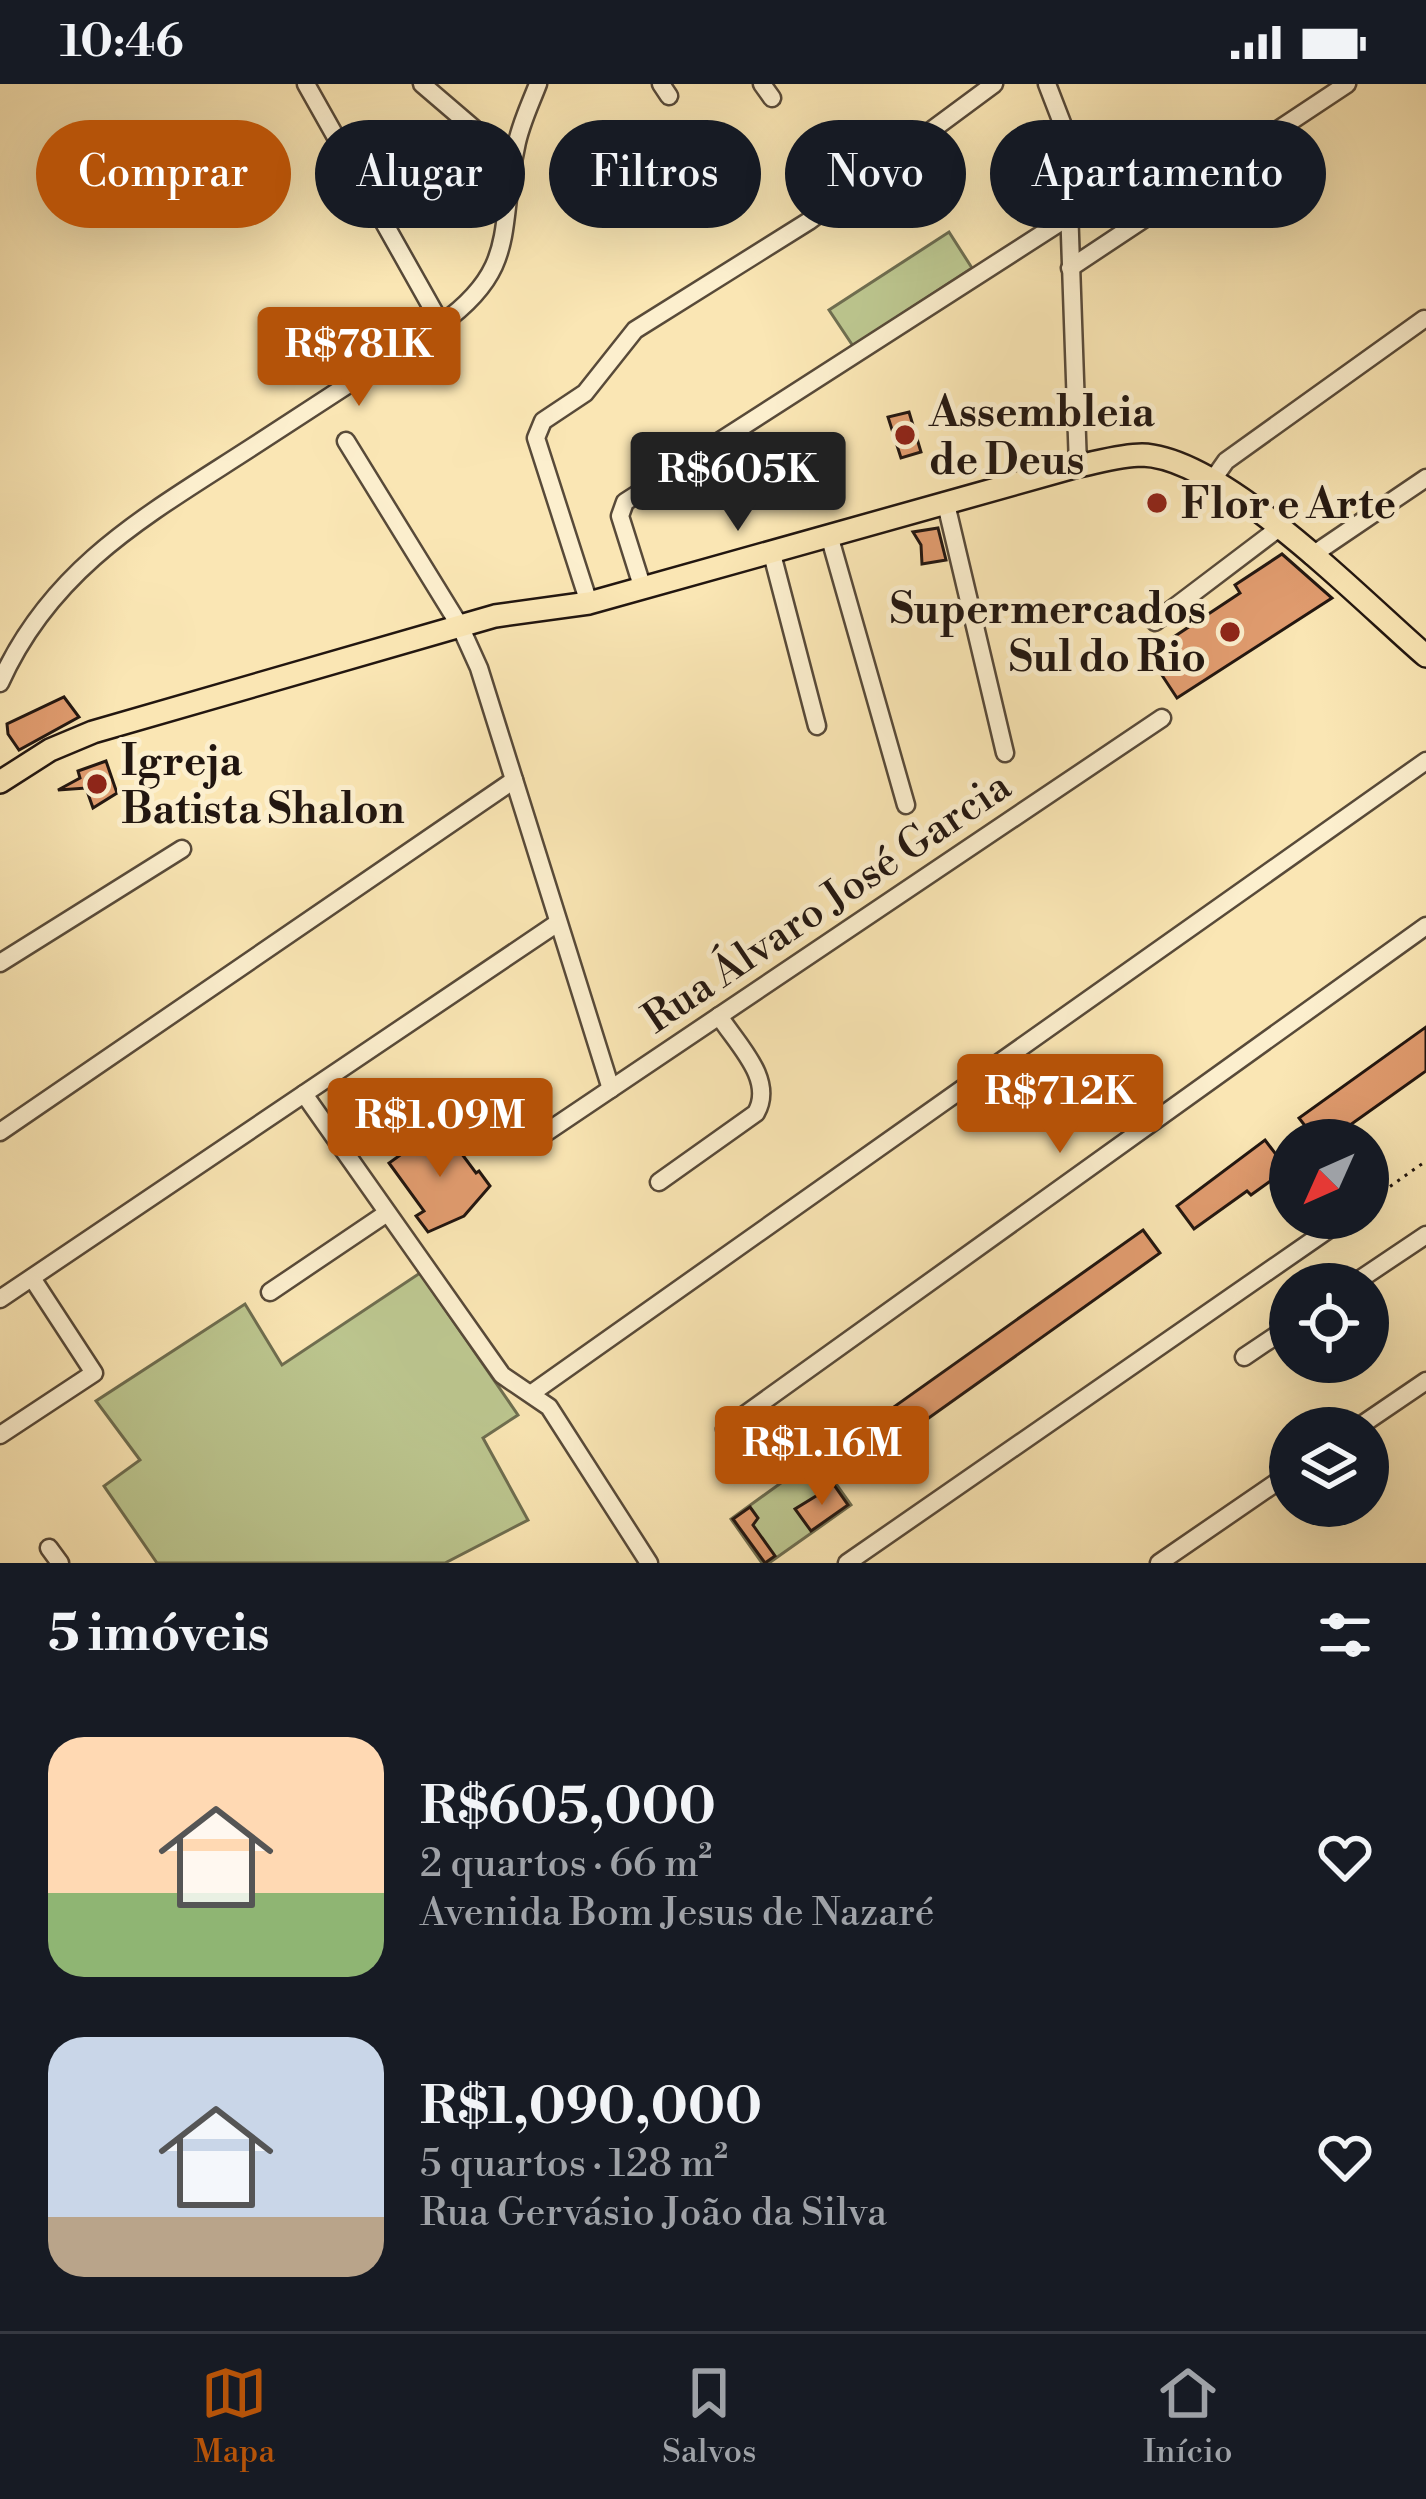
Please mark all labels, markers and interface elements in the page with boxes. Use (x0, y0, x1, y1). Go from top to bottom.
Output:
text: 10:46 (60, 14, 184, 71)
chip: Comprar (36, 120, 291, 228)
chip: Alugar (315, 120, 525, 228)
chip: Filtros (549, 120, 761, 228)
chip: Novo (785, 120, 966, 228)
chip: Apartamento (990, 120, 1326, 228)
pin: R$781K (261, 307, 457, 409)
text: R$781K (285, 321, 433, 370)
place label: Assembleia de Deus (928, 387, 1155, 488)
marker: Assembleia de Deus (892, 422, 918, 448)
pin: R$605K (640, 432, 836, 534)
text: R$605K (658, 446, 818, 495)
place label: Flor e Arte (1181, 479, 1396, 532)
marker: Flor e Arte (1144, 490, 1170, 516)
place label: Supermercados Sul do Rio (890, 584, 1206, 685)
marker: Supermercados Sul do Rio (1217, 619, 1243, 645)
place label: Igreja Batista Shalon (121, 736, 405, 837)
street label: Rua Álvaro José Garcia (632, 757, 1022, 1046)
marker: Igreja Batista Shalon (84, 771, 110, 797)
pin: R$712K (962, 1054, 1158, 1156)
text: R$712K (984, 1068, 1136, 1117)
pin: R$1.09M (329, 1078, 551, 1180)
text: R$1.09M (355, 1092, 525, 1141)
north arrow (1269, 1119, 1389, 1239)
map controls (1269, 1119, 1389, 1527)
button: locate (1269, 1263, 1389, 1383)
pin: R$1.16M (711, 1406, 933, 1508)
button: layers (1269, 1407, 1389, 1527)
text: R$1.16M (742, 1420, 902, 1469)
icon: filters (1312, 1602, 1378, 1668)
text: 5 imóveis (48, 1603, 270, 1667)
text: R$605,000 (420, 1776, 716, 1840)
icon: home (144, 1785, 288, 1929)
icon: heart (1312, 1824, 1378, 1890)
text: 2 quartos · 66 m² (420, 1840, 712, 1889)
text: Avenida Bom Jesus de Nazaré (420, 1889, 934, 1938)
text: R$1,090,000 (420, 2076, 762, 2140)
icon: home (144, 2085, 288, 2229)
icon: heart (1312, 2124, 1378, 2190)
text: 5 quartos · 128 m² (420, 2140, 728, 2189)
text: Rua Gervásio João da Silva (420, 2189, 887, 2238)
tab: Mapa (193, 2360, 275, 2473)
tab: Salvos (662, 2360, 756, 2473)
tab: Início (1143, 2360, 1233, 2473)

